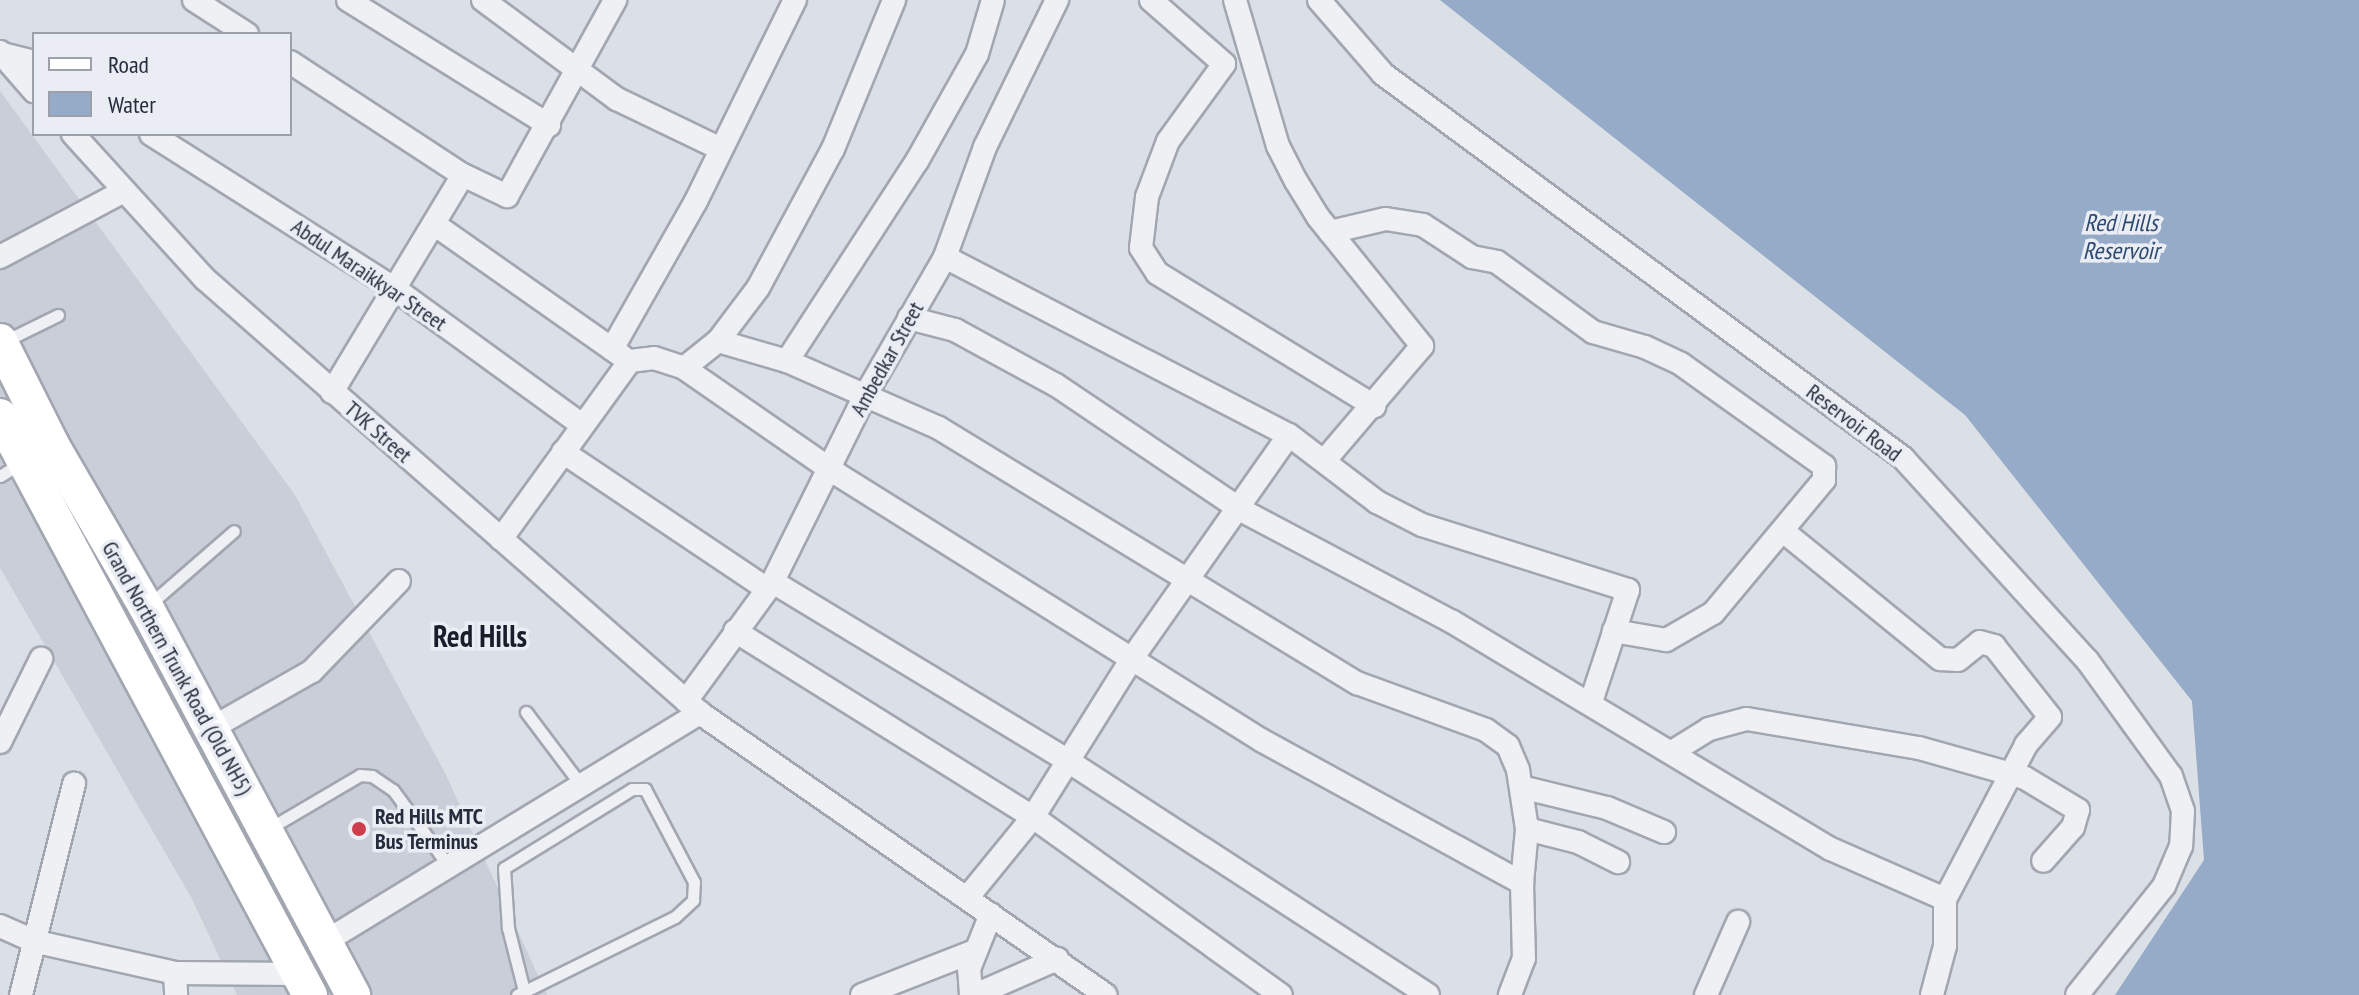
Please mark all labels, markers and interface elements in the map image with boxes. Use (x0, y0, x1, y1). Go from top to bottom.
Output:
legend (32, 32, 292, 136)
text: Road (108, 49, 149, 80)
text: Water (108, 89, 156, 120)
water label: Red Hills Reservoir (2083, 209, 2159, 265)
street label: Abdul Maraikkyar Street (286, 213, 452, 337)
street label: Ambedkar Street (845, 297, 929, 421)
street label: Reservoir Road (1801, 379, 1907, 467)
street label: TVK Street (339, 396, 417, 468)
street label: Grand Northern Trunk Road (Old NH5) (96, 536, 258, 800)
district label: Red Hills (433, 618, 527, 654)
place label: Red Hills MTC Bus Terminus (375, 803, 483, 854)
marker: Red Hills MTC Bus Terminus (350, 820, 368, 838)

